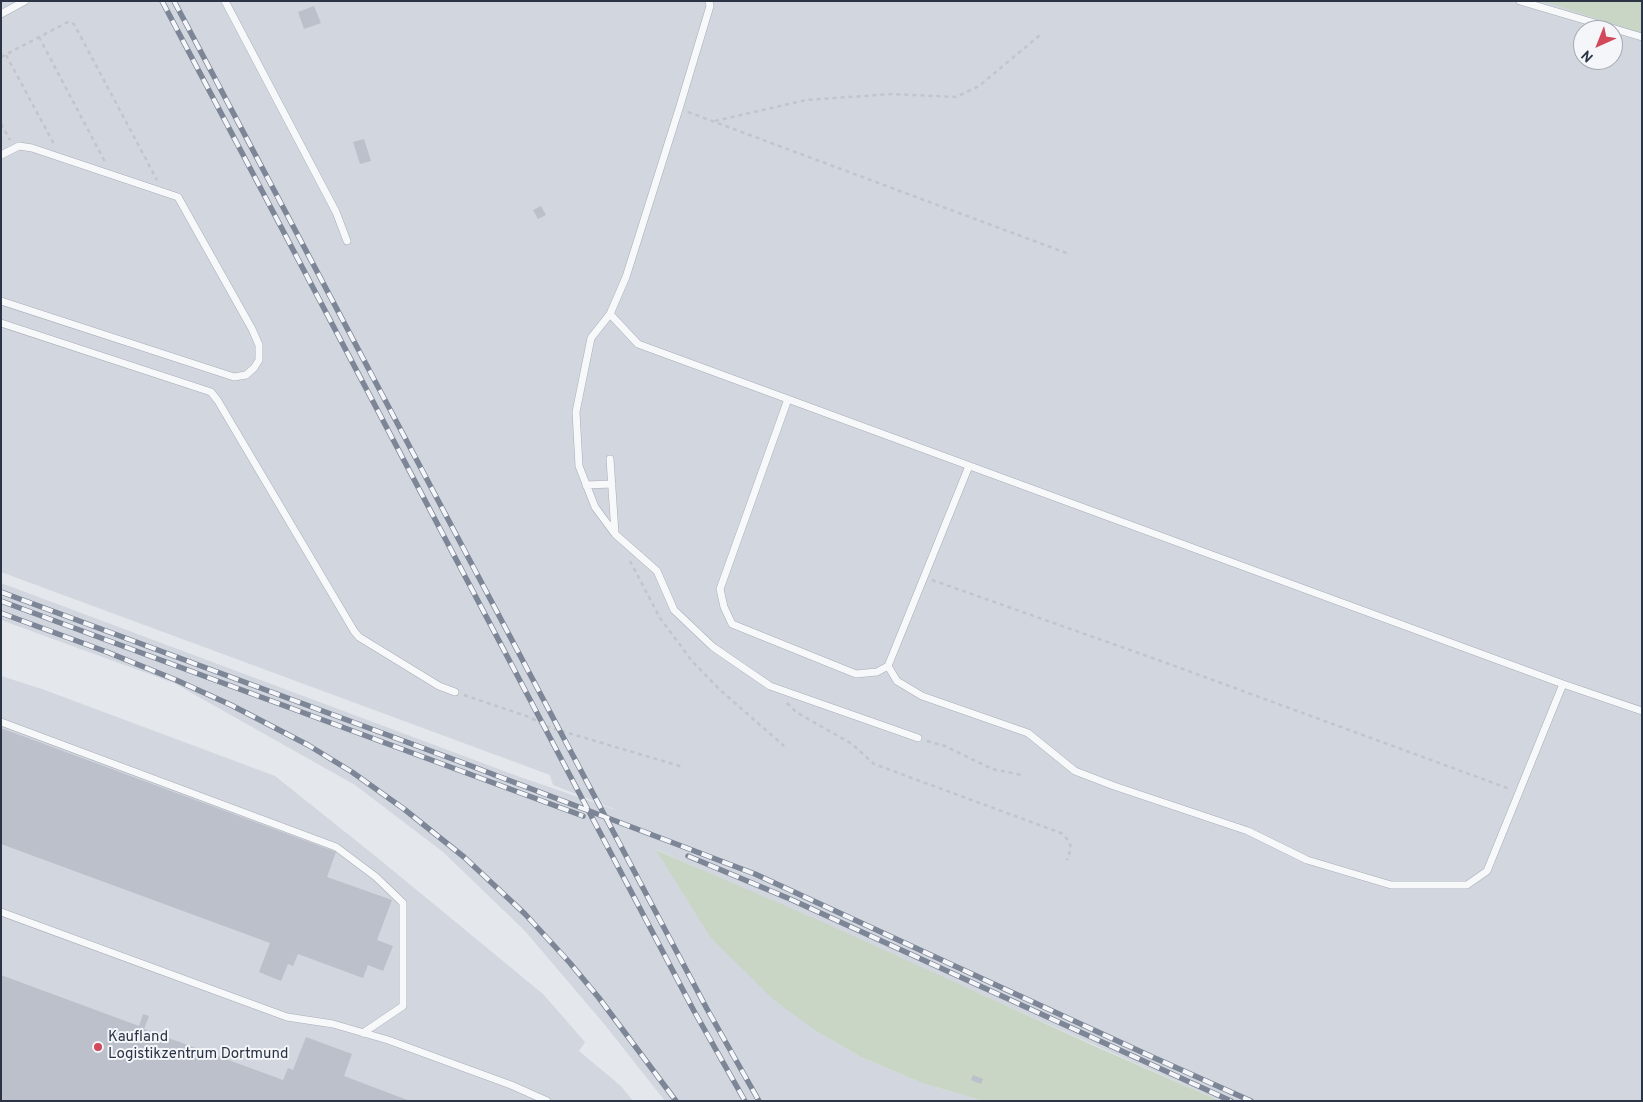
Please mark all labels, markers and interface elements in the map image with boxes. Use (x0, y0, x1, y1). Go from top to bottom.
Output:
north arrow (1573, 20, 1623, 70)
text: N (1578, 46, 1597, 65)
place label: Kaufland Logistikzentrum Dortmund (108, 1029, 289, 1064)
marker: Kaufland Logistikzentrum Dortmund (92, 1041, 104, 1053)

